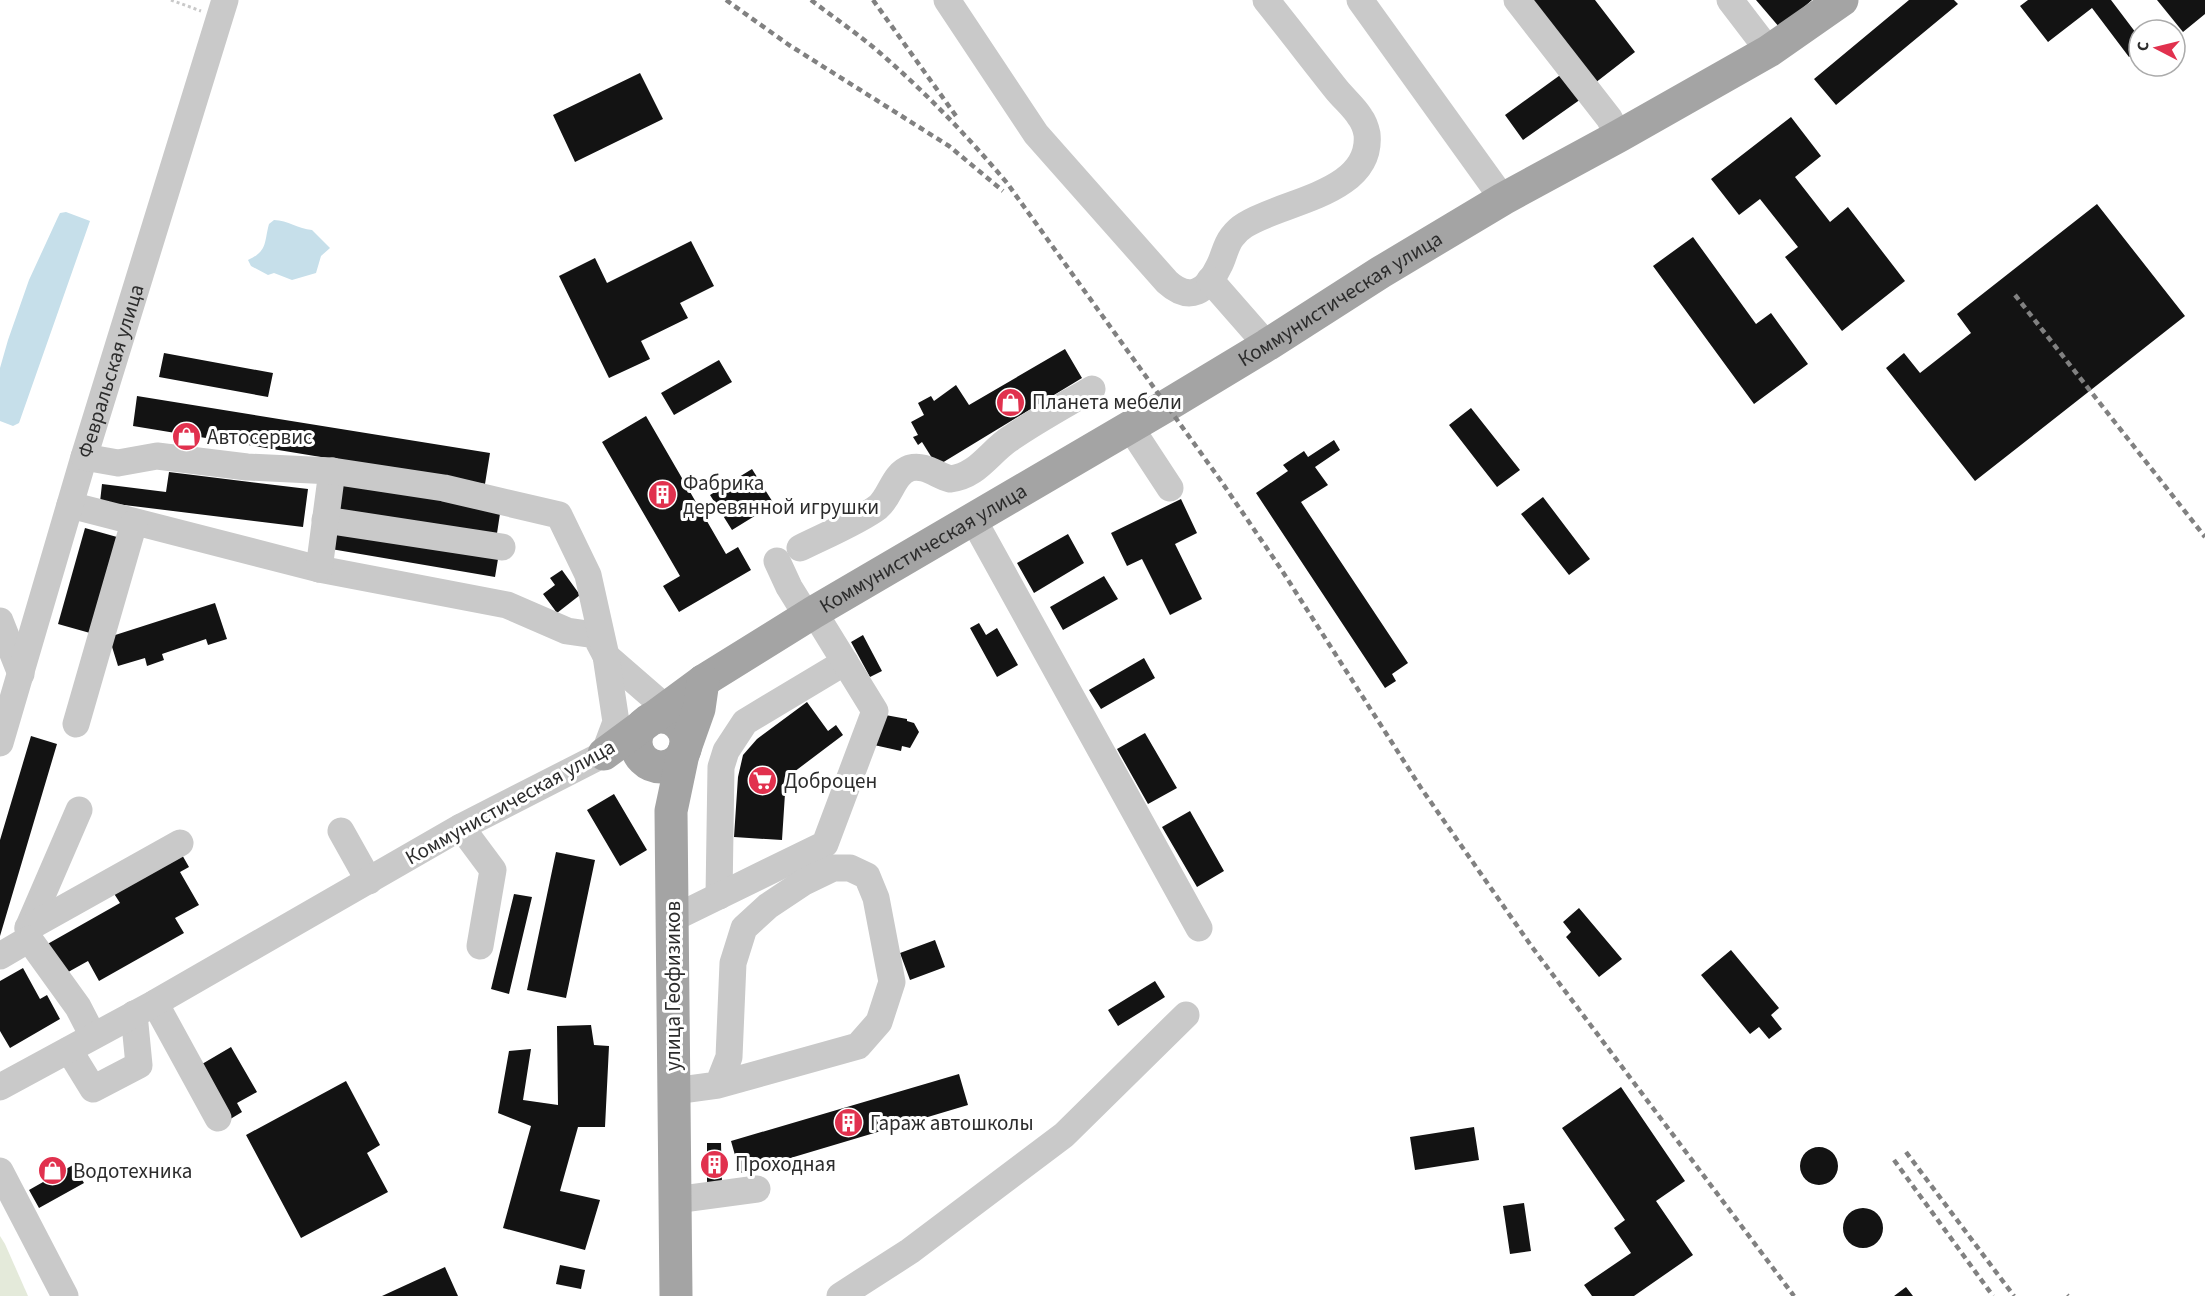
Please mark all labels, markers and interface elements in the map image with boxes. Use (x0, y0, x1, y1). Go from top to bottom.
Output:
north arrow (2127, 18, 2187, 78)
text: С (2132, 40, 2155, 52)
street label: Коммунистическая улица (1232, 224, 1448, 374)
street label: Февральская улица (70, 280, 151, 462)
shop icon: Планета мебели (995, 386, 1027, 418)
place label: Планета мебели (1032, 387, 1182, 417)
shop icon: Автосервис (170, 421, 202, 453)
place label: Автосервис (207, 422, 313, 452)
place label: Фабрика деревянной игрушки (683, 468, 879, 522)
street label: Коммунистическая улица (814, 476, 1032, 621)
building icon: Фабрика деревянной игрушки (646, 479, 678, 511)
street label: Коммунистическая улица (400, 732, 620, 872)
supermarket icon: Доброцен (747, 765, 779, 797)
place label: Доброцен (784, 766, 877, 796)
street label: улица Геофизиков (658, 901, 688, 1071)
building icon: Гараж автошколы (833, 1107, 865, 1139)
place label: Гараж автошколы (870, 1108, 1034, 1138)
building icon: Проходная (698, 1148, 730, 1180)
place label: Проходная (735, 1149, 836, 1179)
shop icon: Водотехника (36, 1155, 68, 1187)
place label: Водотехника (73, 1156, 192, 1186)

